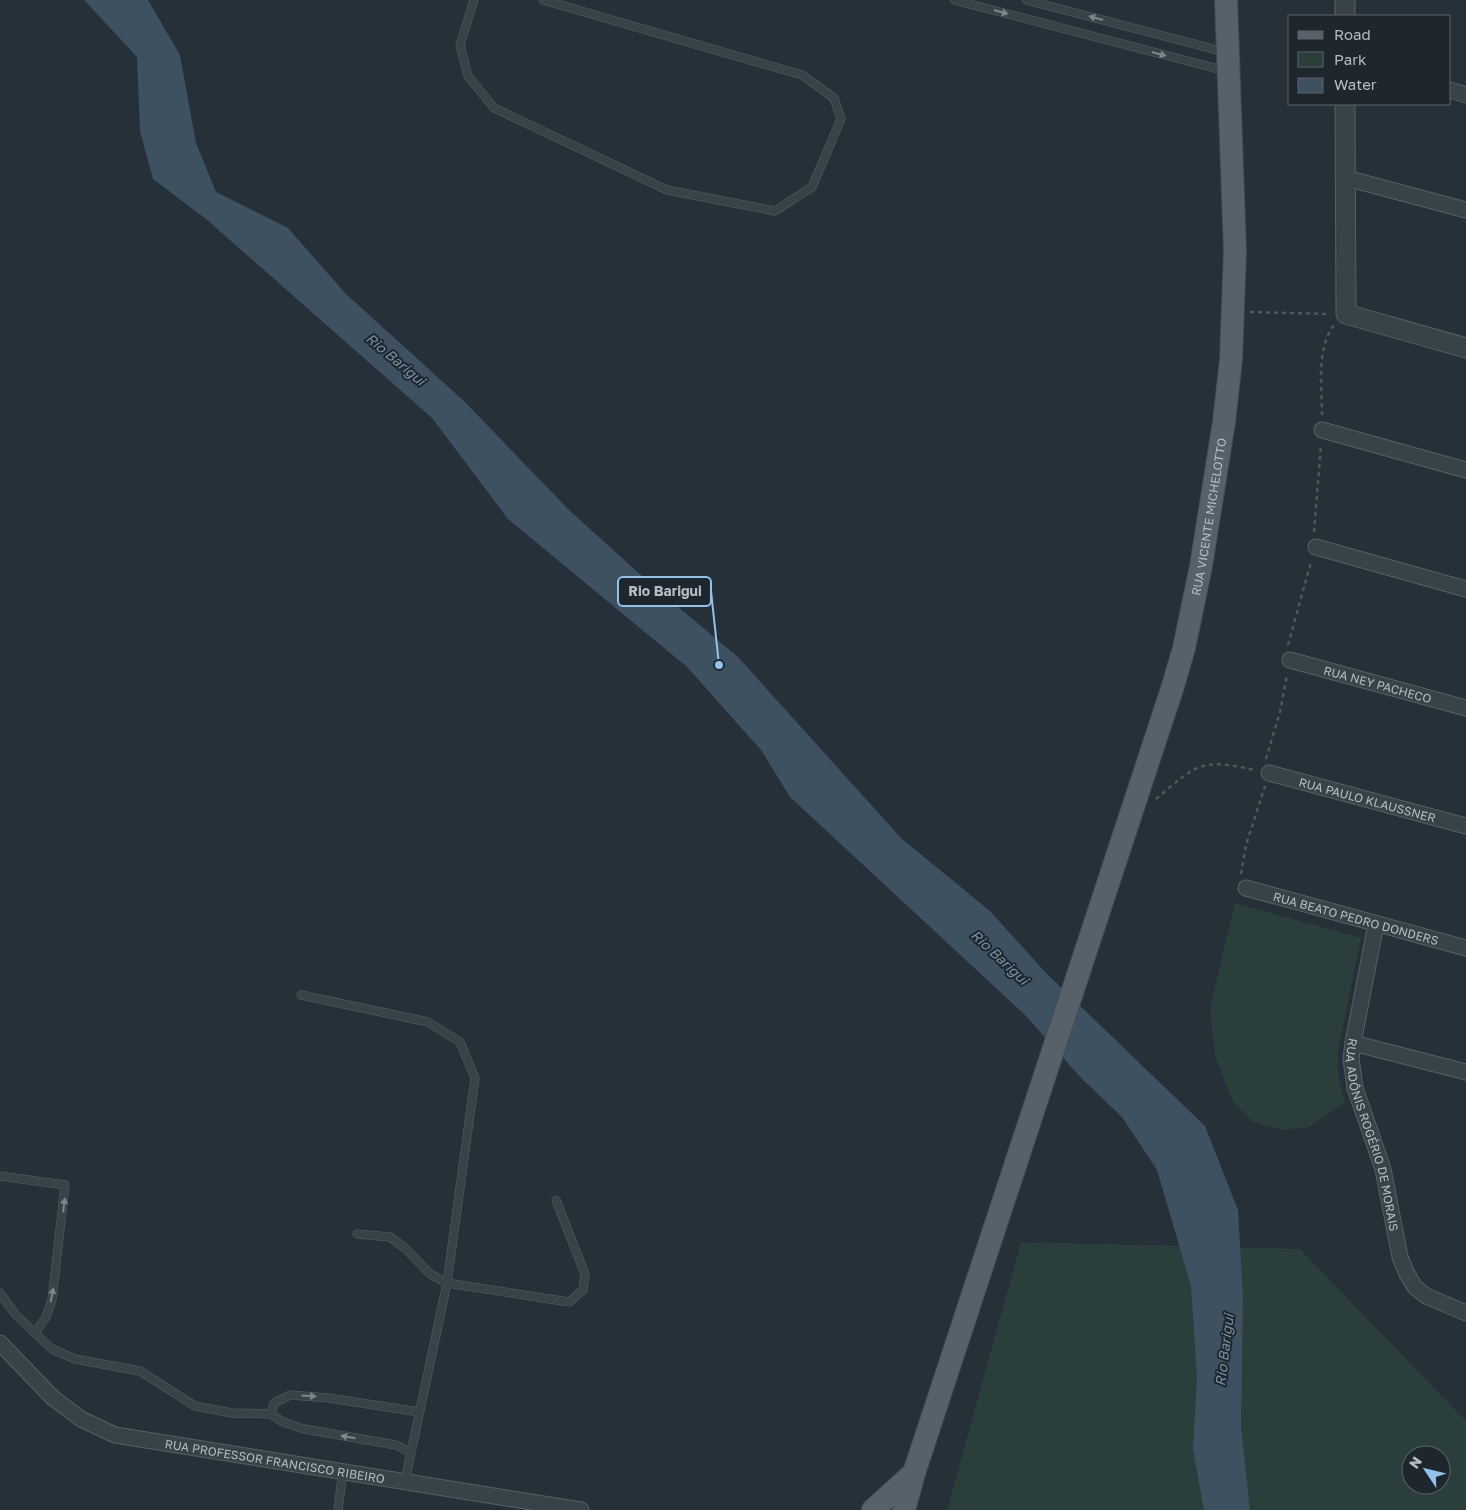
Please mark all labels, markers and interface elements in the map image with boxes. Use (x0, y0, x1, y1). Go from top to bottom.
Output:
one-way arrow (994, 9, 1009, 17)
one-way arrow (1088, 14, 1103, 22)
legend (1288, 15, 1451, 105)
text: Road (1334, 25, 1371, 43)
one-way arrow (1151, 50, 1166, 58)
text: Park (1334, 50, 1367, 68)
text: Water (1334, 75, 1377, 93)
water label: Rio Barigui (363, 329, 431, 390)
street label: RUA VICENTE MICHELOTTO (1188, 437, 1229, 597)
callout: Rio Barigui (618, 577, 711, 606)
text: Rio Barigui (628, 582, 702, 599)
street label: RUA NEY PACHECO (1322, 662, 1433, 706)
street label: RUA PAULO KLAUSSNER (1297, 774, 1438, 825)
street label: RUA BEATO PEDRO DONDERS (1272, 888, 1441, 948)
water label: Rio Barigui (968, 926, 1034, 989)
street label: RUA ADÔNIS ROGÉRIO DE MORAIS (1343, 1037, 1402, 1233)
one-way arrow (60, 1197, 68, 1213)
one-way arrow (48, 1287, 56, 1303)
water label: Rio Barigui (1211, 1311, 1237, 1387)
one-way arrow (301, 1392, 317, 1400)
one-way arrow (340, 1432, 356, 1440)
street label: RUA PROFESSOR FRANCISCO RIBEIRO (164, 1436, 386, 1486)
north arrow (1401, 1445, 1451, 1495)
text: N (1405, 1453, 1425, 1471)

